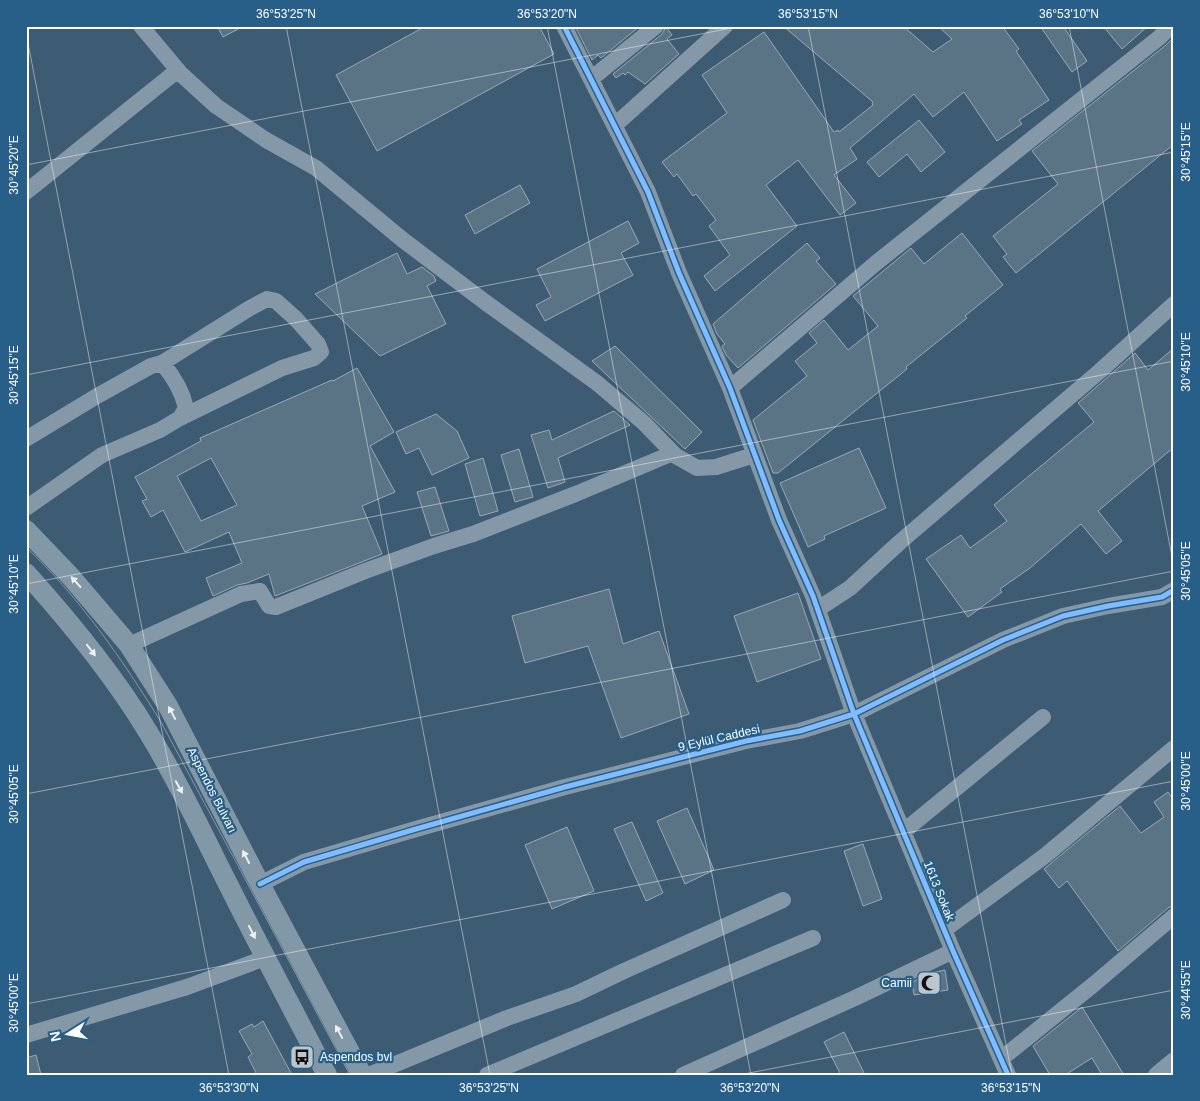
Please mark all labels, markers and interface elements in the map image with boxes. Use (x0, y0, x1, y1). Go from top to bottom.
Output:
text: 36°53'25"N (256, 7, 316, 21)
text: 36°53'20"N (517, 7, 577, 21)
text: 36°53'15"N (778, 7, 838, 21)
text: 36°53'10"N (1039, 7, 1099, 21)
text: 30°45'15"E (1179, 122, 1193, 182)
text: 30°45'20"E (7, 135, 21, 195)
text: 30°45'10"E (1179, 332, 1193, 392)
text: 30°45'15"E (7, 345, 21, 405)
text: 30°45'05"E (1179, 541, 1193, 601)
text: 30°45'10"E (7, 554, 21, 614)
one-way arrow (70, 577, 82, 589)
one-way arrow (86, 644, 97, 657)
one-way arrow (168, 706, 176, 720)
street label: 9 Eylül Caddesi (677, 722, 761, 754)
street label: Aspendos Bulvarı (184, 745, 240, 835)
text: 30°45'00"E (1179, 751, 1193, 811)
text: 30°45'05"E (7, 764, 21, 824)
one-way arrow (174, 780, 183, 794)
one-way arrow (242, 850, 250, 865)
street label: 1613 Sokak (921, 859, 958, 924)
one-way arrow (248, 925, 256, 939)
text: 30°44'55"E (1179, 960, 1193, 1020)
mosque icon: Camii (916, 970, 942, 996)
text: 30°45'00"E (7, 973, 21, 1033)
place label: Camii (881, 976, 912, 990)
north arrow (42, 1008, 92, 1058)
one-way arrow (335, 1024, 343, 1039)
text: N (46, 1030, 64, 1043)
bus stop icon: Aspendos bvl (289, 1044, 315, 1070)
place label: Aspendos bvl (320, 1050, 392, 1064)
text: 36°53'30"N (199, 1081, 259, 1095)
text: 36°53'25"N (459, 1081, 519, 1095)
text: 36°53'20"N (720, 1081, 780, 1095)
text: 36°53'15"N (981, 1081, 1041, 1095)

